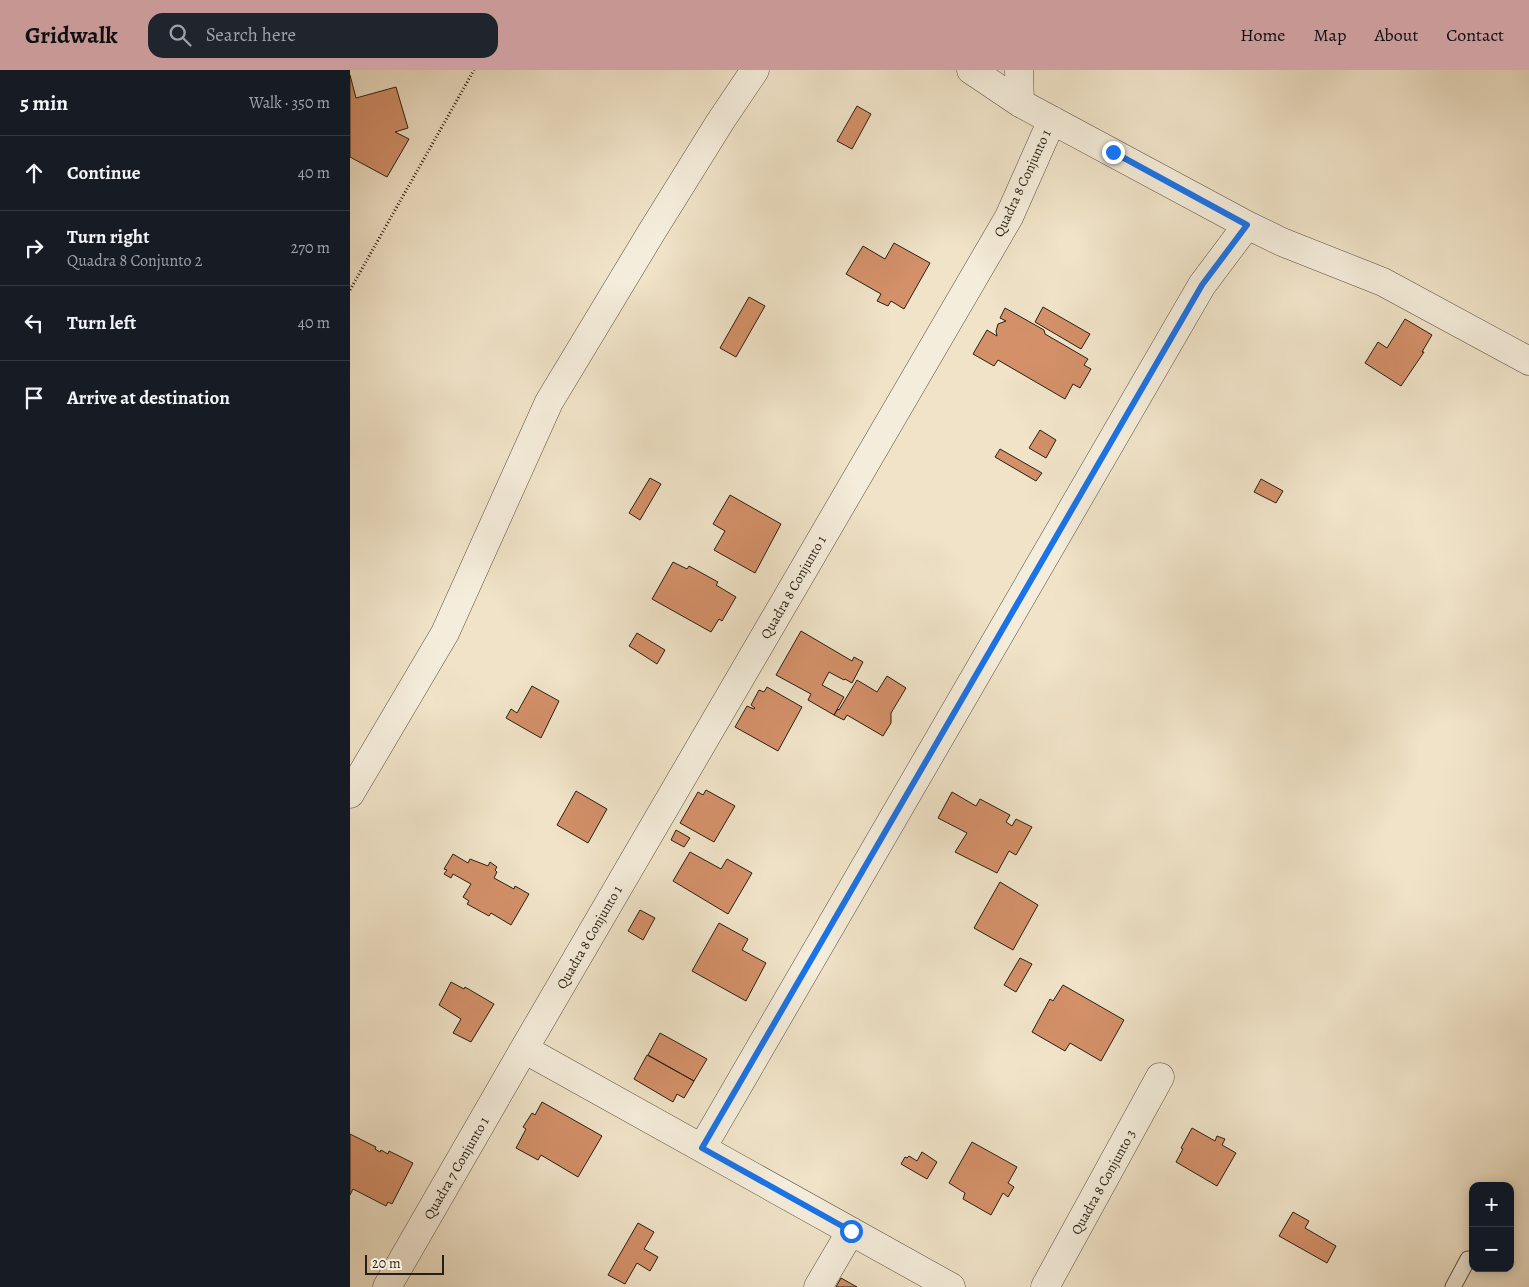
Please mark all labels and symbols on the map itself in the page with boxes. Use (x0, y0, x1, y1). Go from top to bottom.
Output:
street label: Quadra 8 Conjunto 1 (989, 126, 1056, 240)
route end (1102, 141, 1125, 164)
street label: Quadra 8 Conjunto 1 (756, 532, 831, 642)
street label: Quadra 8 Conjunto 1 (552, 882, 627, 992)
street label: Quadra 7 Conjunto 1 (419, 1113, 494, 1223)
street label: Quadra 8 Conjunto 3 (1067, 1126, 1140, 1238)
route start (840, 1220, 863, 1243)
scale bar (365, 1252, 444, 1275)

